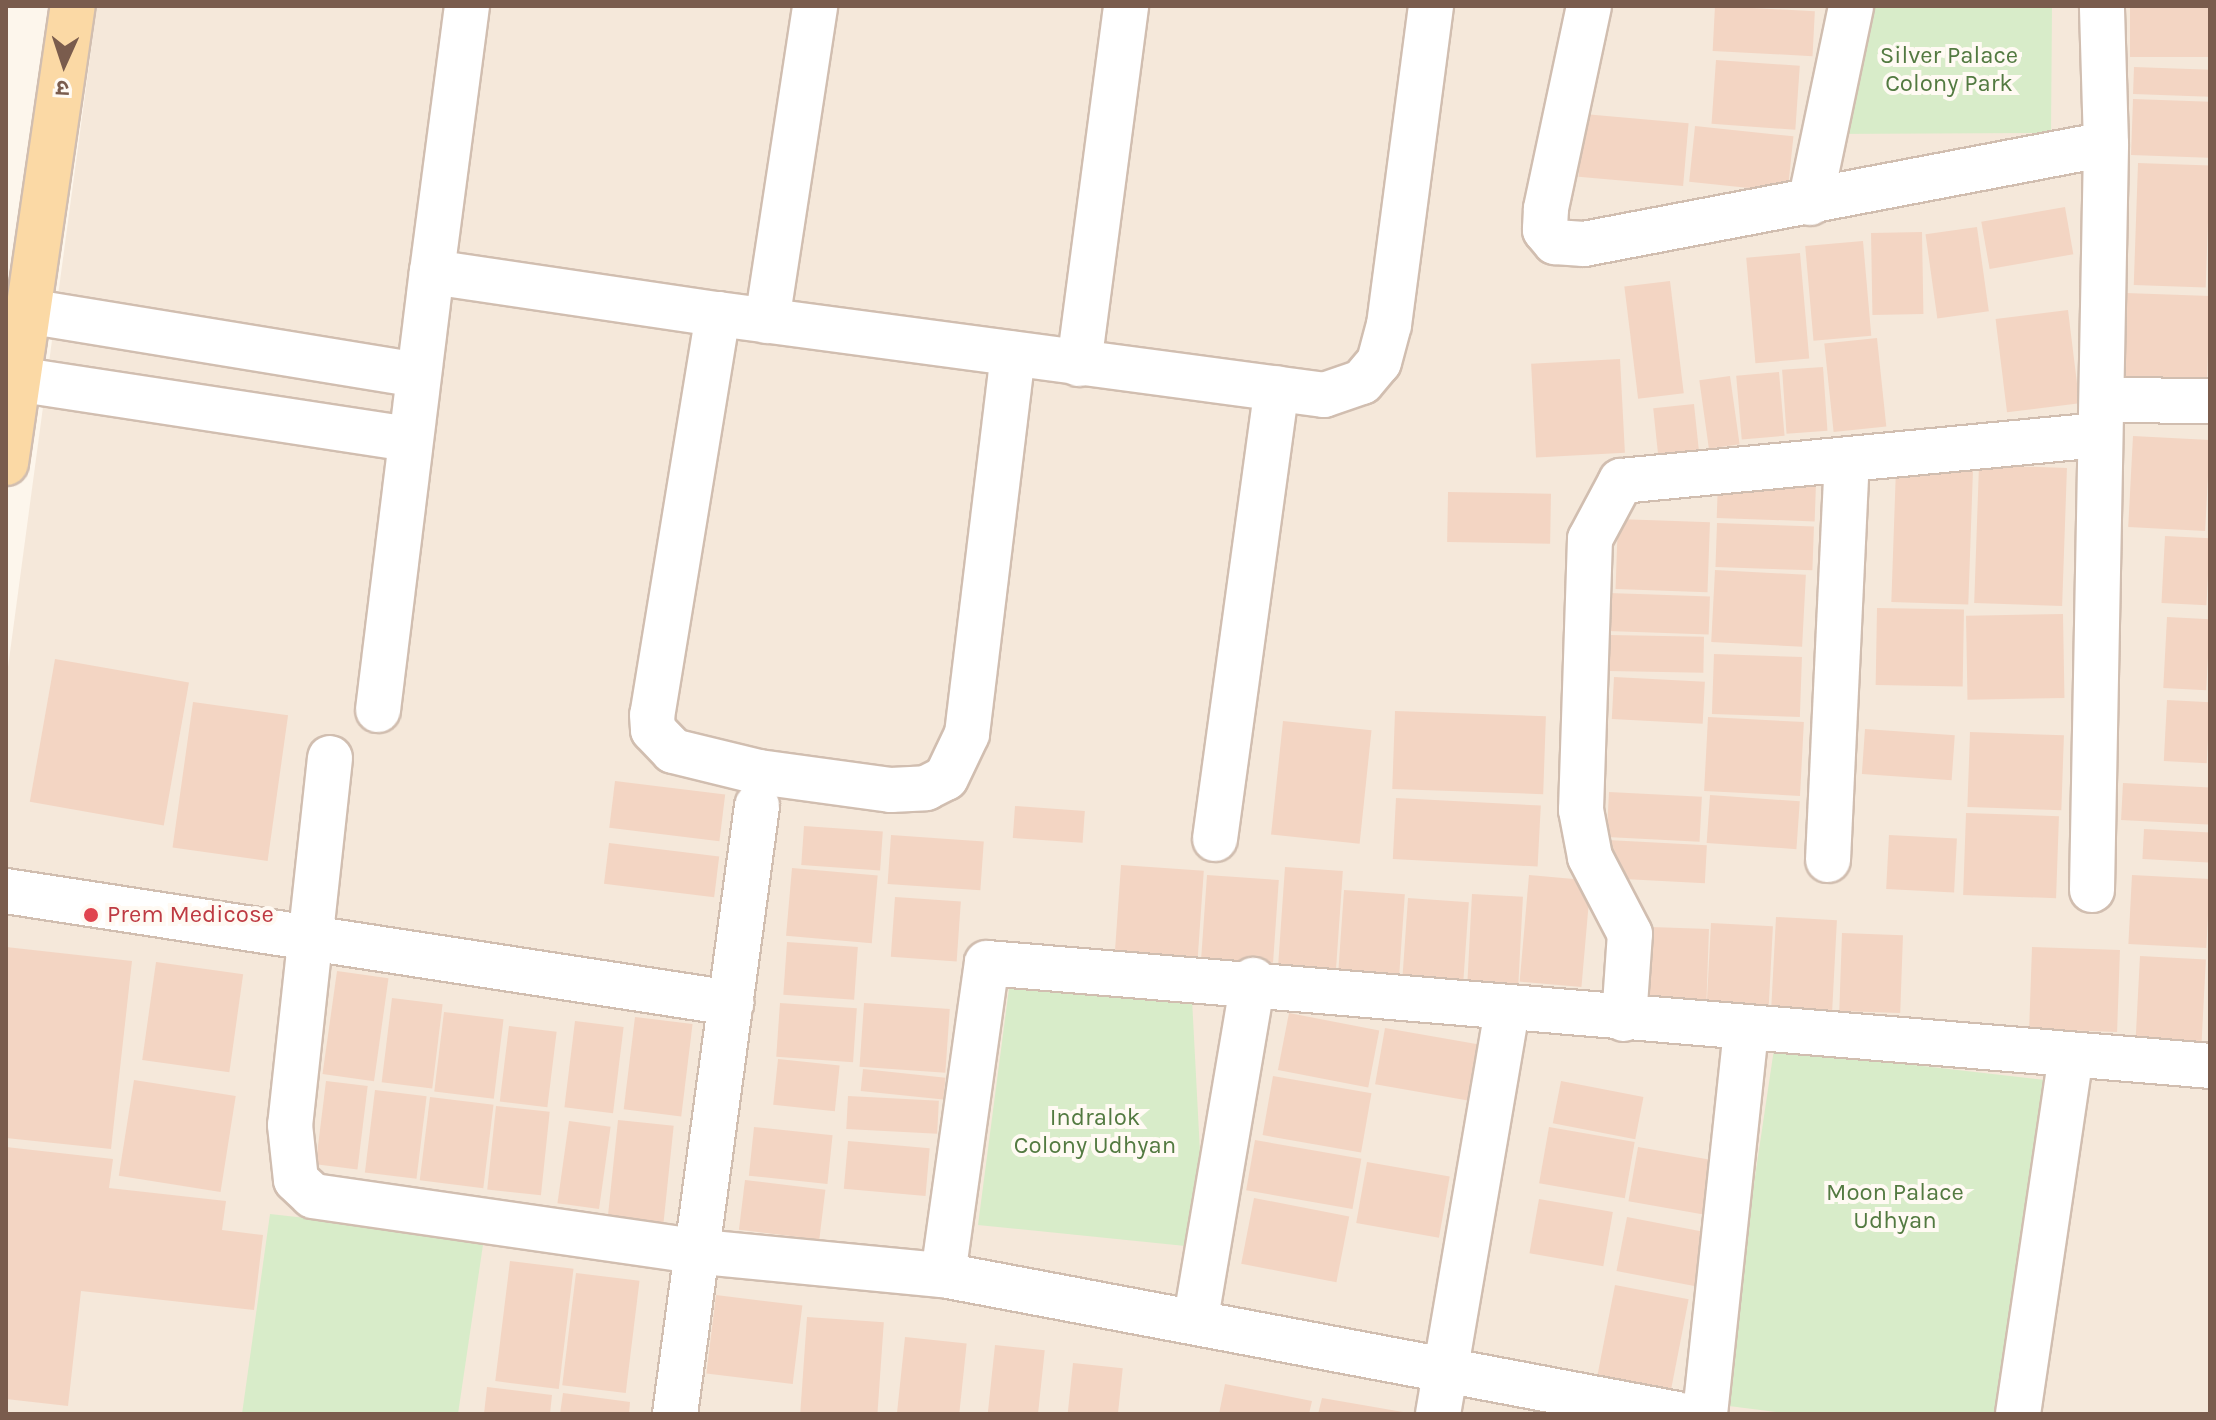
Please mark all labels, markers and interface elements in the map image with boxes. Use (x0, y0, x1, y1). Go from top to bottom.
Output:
north arrow (24, 24, 104, 104)
park label: Silver Palace Colony Park (1880, 42, 2018, 98)
text: उ (56, 75, 70, 101)
place label: Prem Medicose (107, 901, 274, 929)
marker: Prem Medicose (82, 906, 100, 924)
park label: Indralok Colony Udhyan (1014, 1104, 1176, 1160)
park label: Moon Palace Udhyan (1826, 1179, 1964, 1235)

